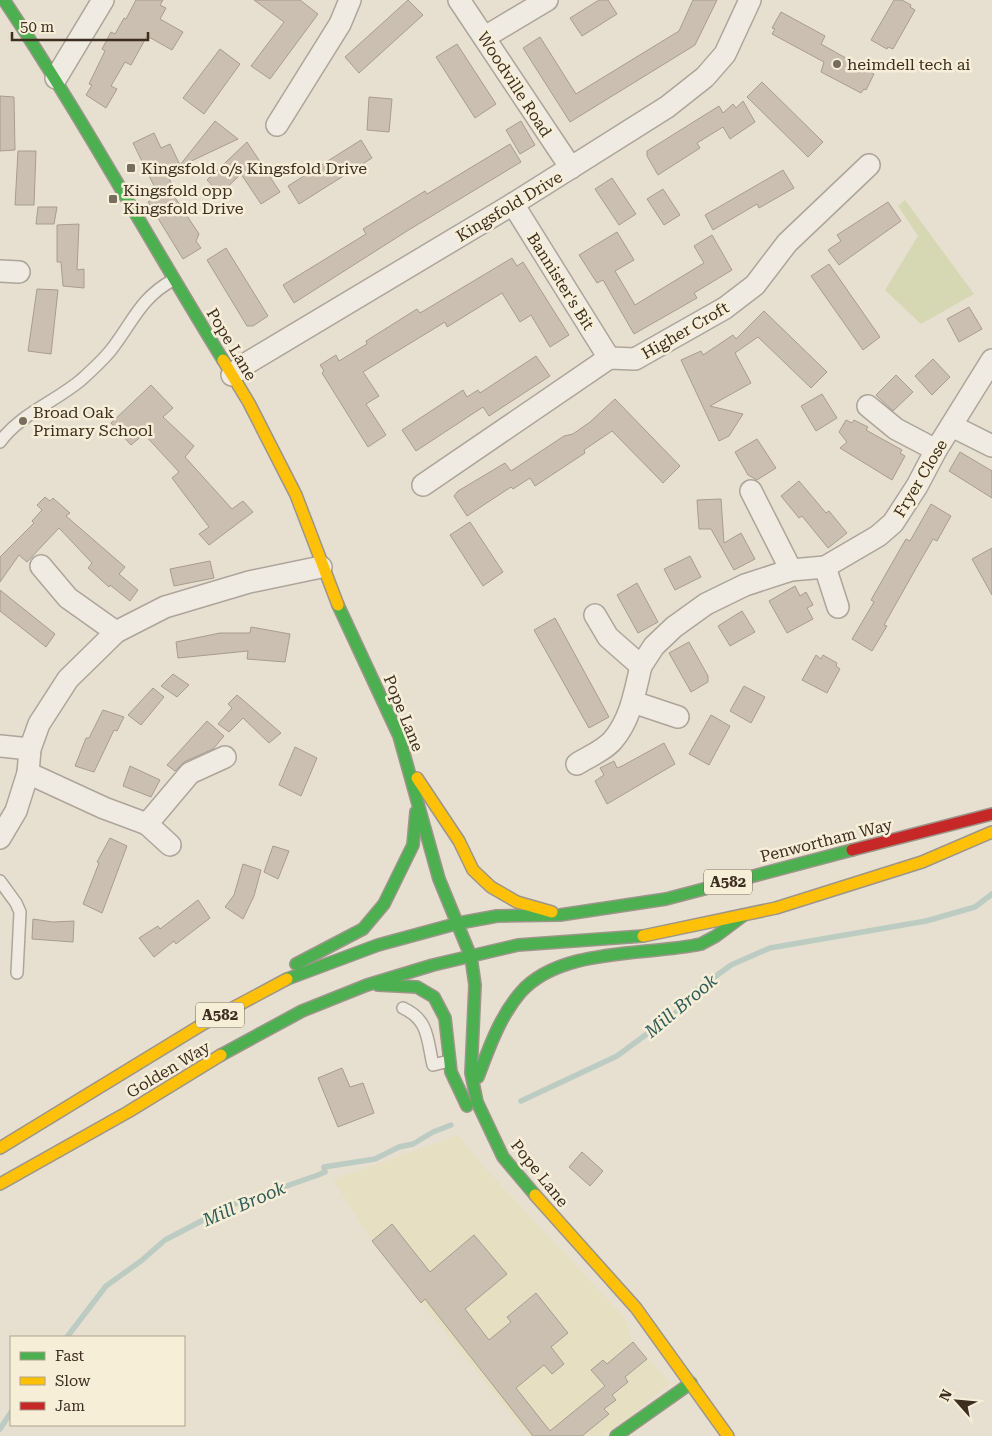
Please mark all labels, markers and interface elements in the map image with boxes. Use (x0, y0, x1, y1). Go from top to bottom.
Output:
scale bar (12, 10, 149, 42)
text: 50 m (20, 18, 55, 36)
street label: Woodville Road (473, 28, 556, 141)
place label: heimdell tech ai (847, 55, 970, 74)
marker: heimdell tech ai (831, 58, 843, 70)
place label: Kingsfold o/s Kingsfold Drive (141, 159, 367, 178)
marker: Kingsfold o/s Kingsfold Drive (125, 162, 137, 174)
street label: Kingsfold Drive (453, 167, 566, 246)
place label: Kingsfold opp Kingsfold Drive (123, 181, 244, 218)
marker: Kingsfold opp Kingsfold Drive (107, 193, 119, 205)
street label: Bannister's Bit (523, 229, 598, 333)
street label: Higher Croft (638, 298, 732, 363)
street label: Pope Lane (203, 305, 261, 384)
place label: Broad Oak Primary School (33, 403, 153, 440)
marker: Broad Oak Primary School (17, 415, 29, 427)
street label: Fryer Close (890, 436, 951, 521)
street label: Pope Lane (380, 672, 428, 754)
street label: Penwortham Way (758, 815, 895, 866)
road number: A582 (704, 870, 752, 894)
water label: Mill Brook (640, 969, 721, 1043)
road number: A582 (196, 1002, 244, 1028)
street label: Golden Way (123, 1037, 214, 1102)
street label: Pope Lane (507, 1136, 573, 1211)
water label: Mill Brook (198, 1177, 289, 1231)
legend (10, 1336, 185, 1426)
text: Fast (55, 1347, 85, 1365)
text: Slow (55, 1372, 91, 1390)
north arrow (932, 1376, 982, 1426)
text: N (936, 1386, 955, 1404)
text: Jam (55, 1397, 85, 1415)

